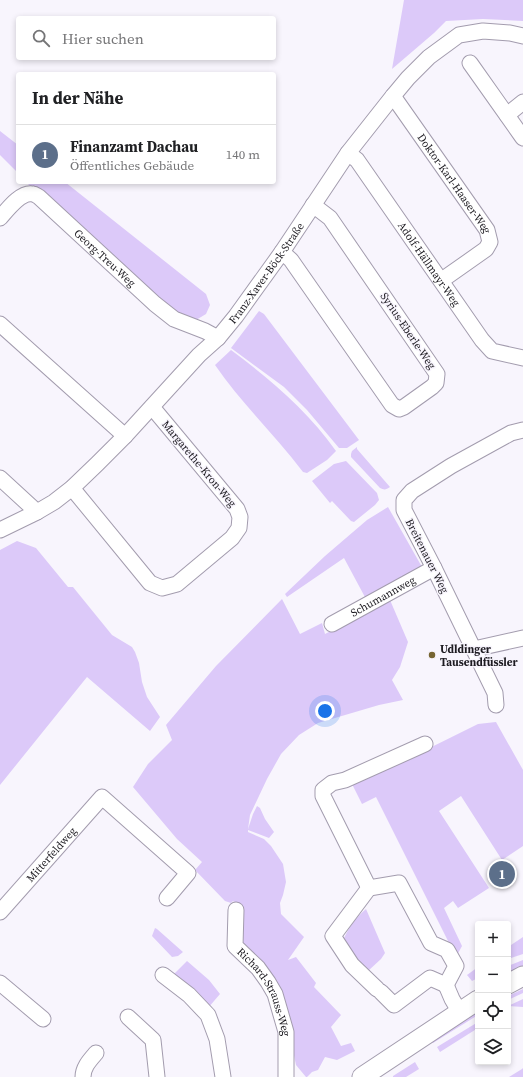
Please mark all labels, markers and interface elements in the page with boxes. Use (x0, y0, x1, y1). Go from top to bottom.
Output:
search box (16, 16, 276, 60)
icon: search (30, 27, 52, 49)
text: Hier suchen (62, 28, 144, 49)
text: In der Nähe (32, 86, 123, 110)
street label: Doktor-Karl-Haaser-Weg (414, 130, 495, 235)
text: Finanzamt Dachau (70, 136, 198, 157)
text: 1 (41, 146, 49, 163)
text: 140 m (226, 146, 260, 163)
text: Öffentliches Gebäude (70, 157, 194, 174)
street label: Franz-Xaver-Böck-Straße (225, 219, 307, 327)
street label: Adolf-Hällmayr-Weg (395, 219, 464, 309)
street label: Georg-Treu-Weg (71, 225, 139, 290)
street label: Syrius-Eberle-Weg (377, 290, 439, 373)
street label: Margarethe-Kron-Weg (158, 418, 240, 511)
street label: Breitenauer Weg (402, 516, 452, 596)
street label: Schumannweg (348, 572, 418, 620)
place label: Udldinger Tausendfüssler (440, 642, 519, 670)
marker: Udldinger Tausendfüssler (427, 650, 437, 660)
your location (315, 701, 335, 721)
street label: Mitterfeldweg (23, 823, 80, 885)
pin: 1 (489, 859, 515, 889)
map controls (475, 921, 511, 1065)
button: + (475, 921, 511, 957)
street label: Richard-Strauss-Weg (234, 944, 294, 1036)
button: − (475, 957, 511, 993)
button: locate (475, 993, 511, 1029)
button: layers (475, 1029, 511, 1065)

